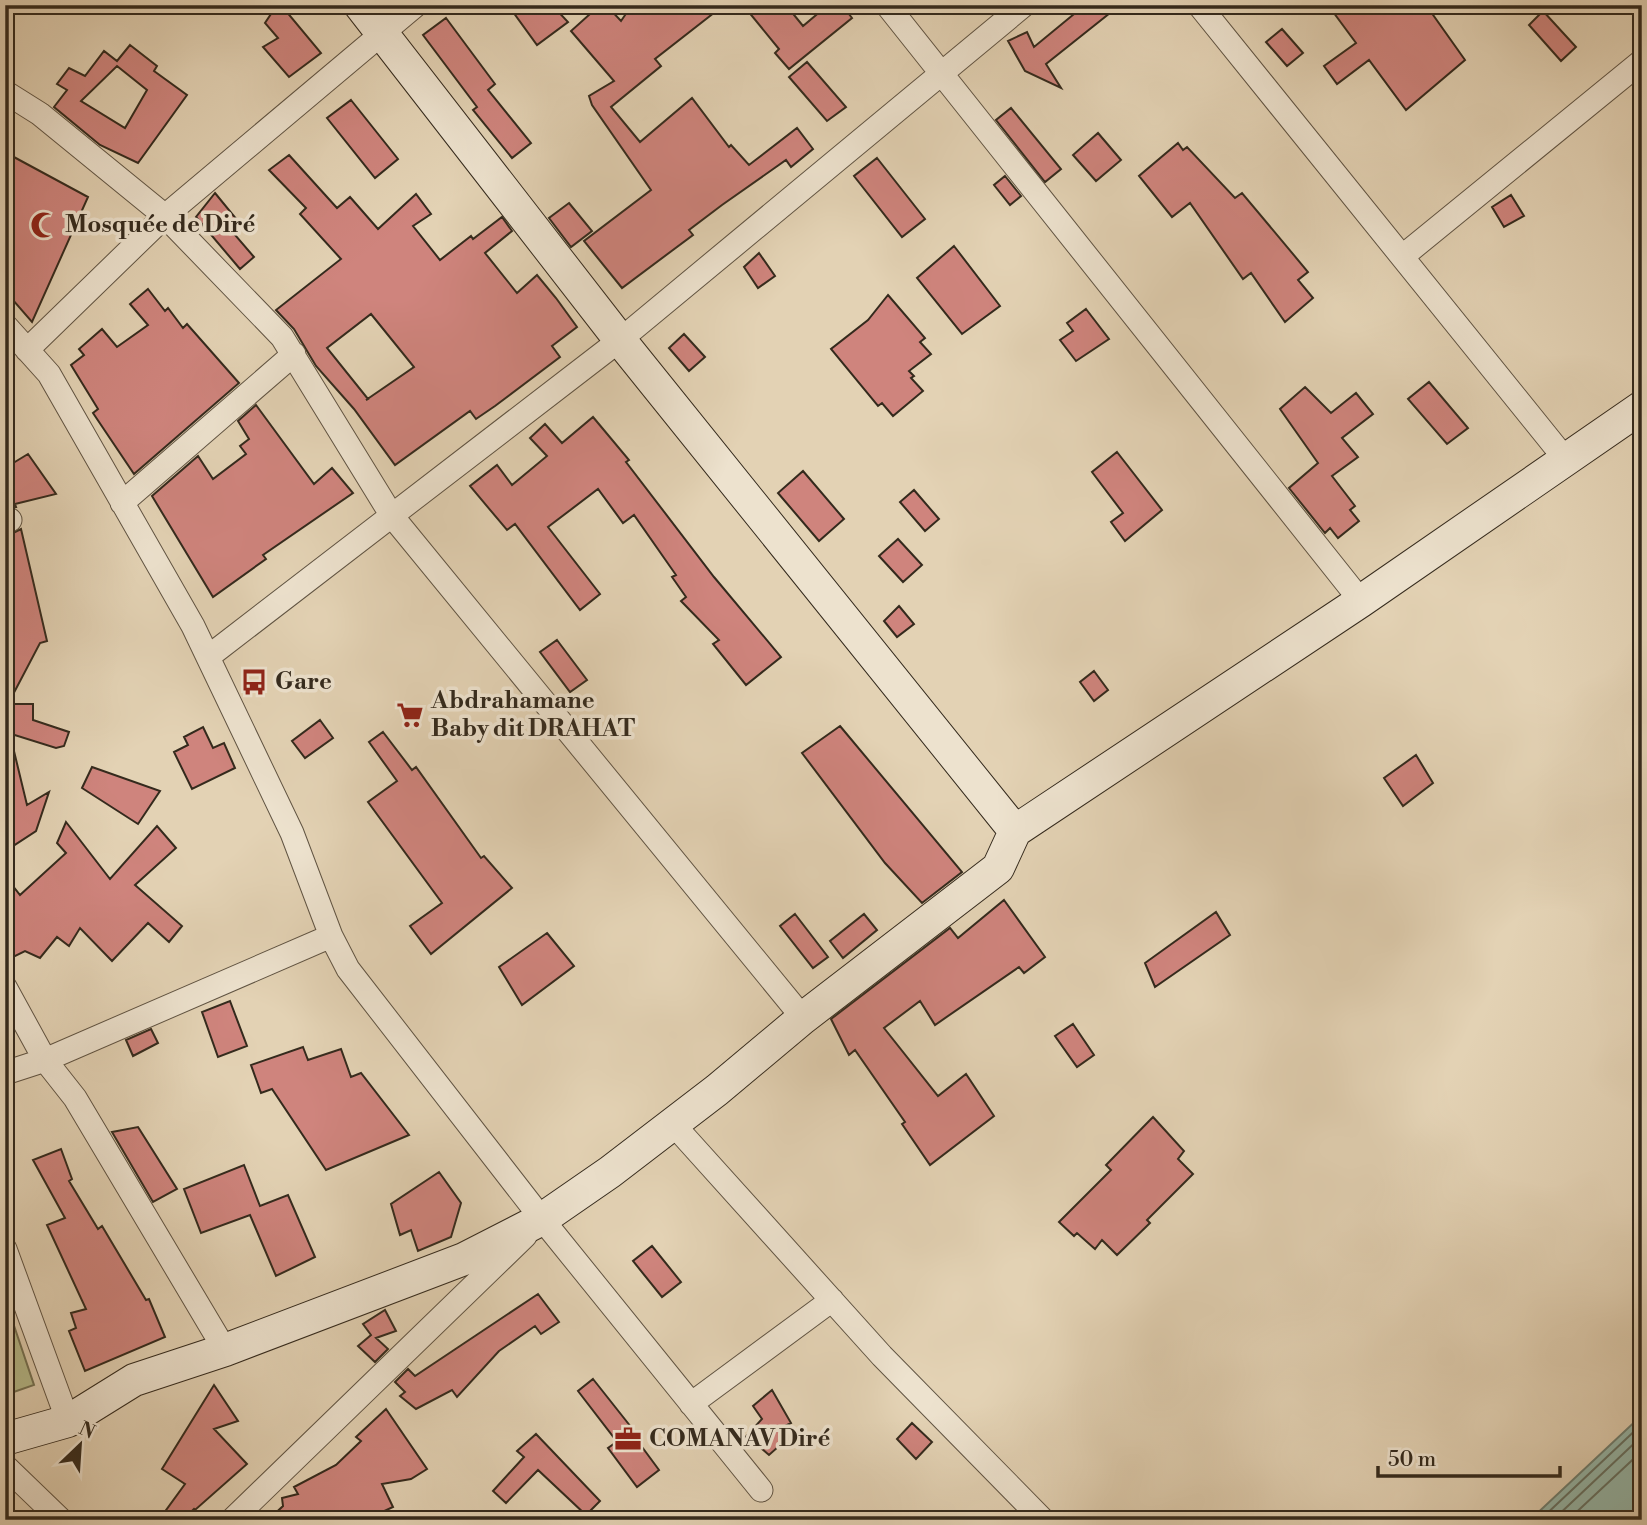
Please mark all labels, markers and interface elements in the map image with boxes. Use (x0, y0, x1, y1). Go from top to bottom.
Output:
mosque icon: Mosquée de Diré (29, 210, 59, 240)
place label: Mosquée de Diré (65, 210, 255, 240)
bus stop icon: Gare (239, 667, 269, 697)
place label: Gare (275, 667, 332, 697)
place label: Abdrahamane Baby dit DRAHAT (430, 686, 636, 744)
supermarket icon: Abdrahamane Baby dit DRAHAT (395, 700, 425, 730)
north arrow (46, 1410, 116, 1480)
text: N (75, 1416, 99, 1445)
office icon: COMANAV Diré (613, 1424, 643, 1454)
place label: COMANAV Diré (649, 1424, 831, 1454)
scale bar (1378, 1434, 1560, 1478)
text: 50 m (1388, 1447, 1436, 1473)

